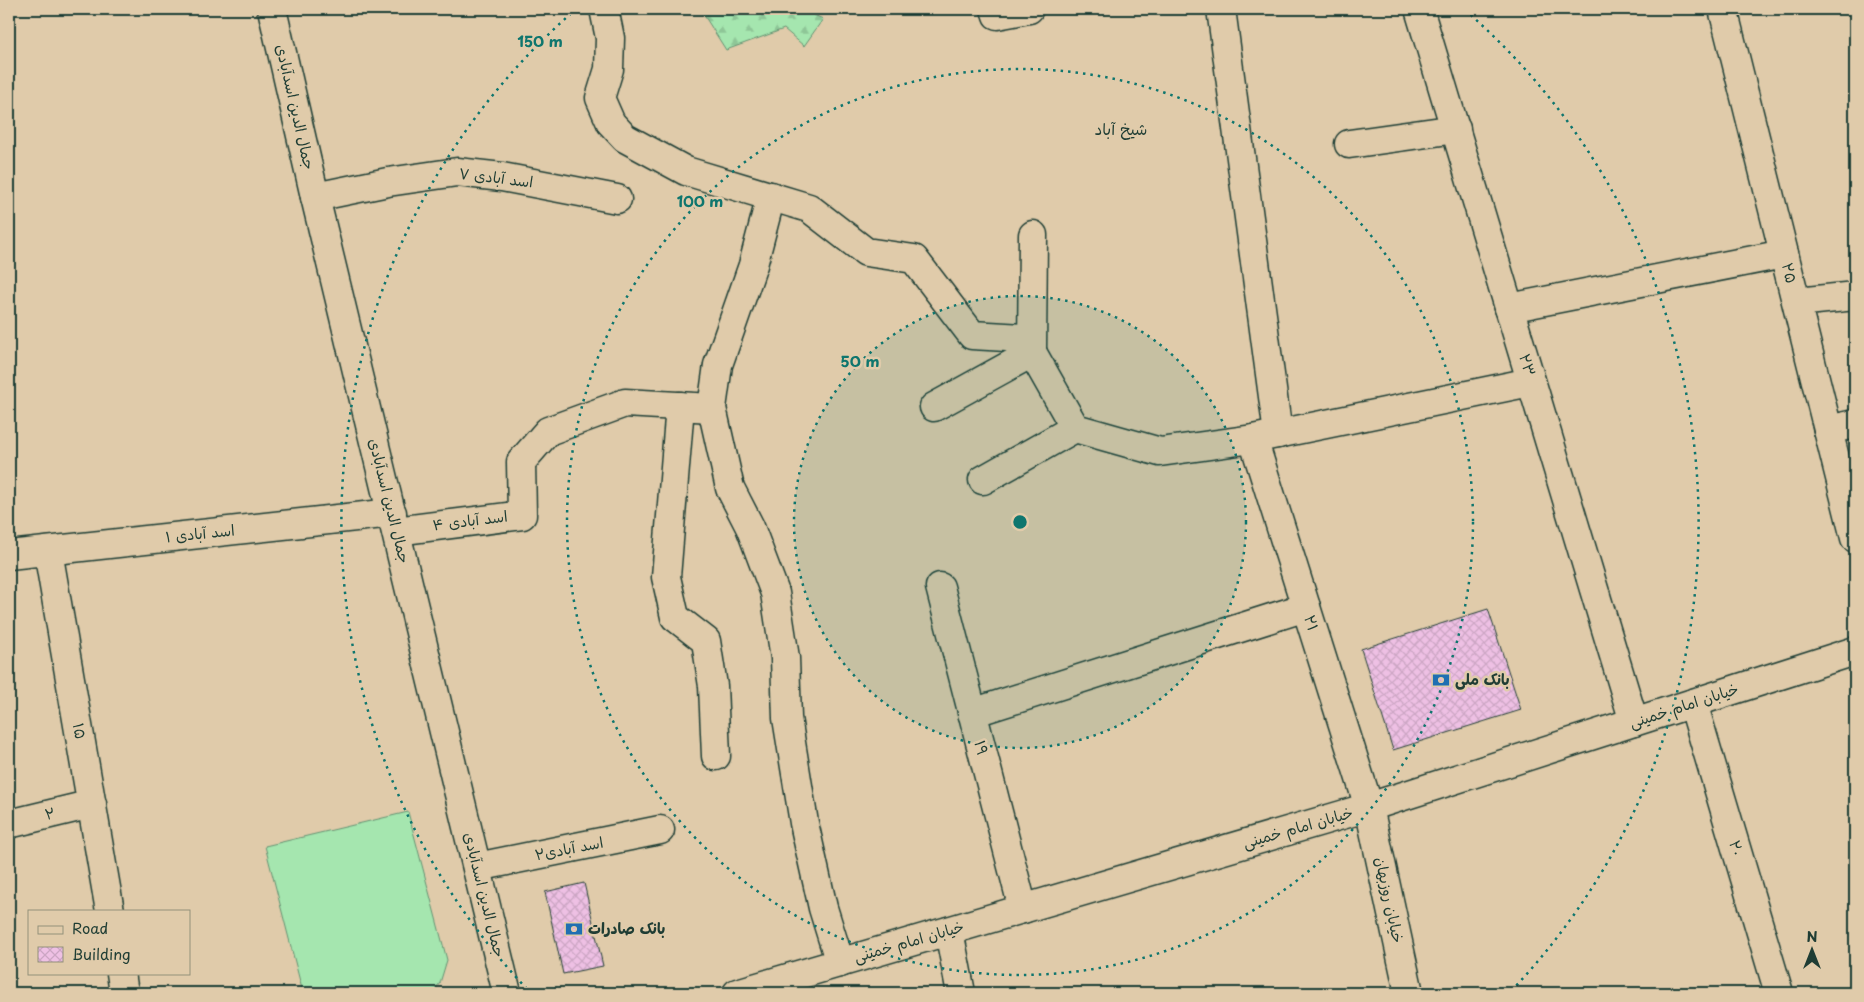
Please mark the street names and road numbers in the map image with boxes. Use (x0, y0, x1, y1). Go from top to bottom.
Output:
street label: جمال الدین اسدآبادی (271, 42, 322, 172)
street label: اسد آبادی ۷ (458, 161, 535, 192)
street label: ۲۵ (1777, 260, 1804, 285)
street label: ۲۳ (1514, 350, 1543, 379)
street label: جمال الدین اسدآبادی (364, 436, 417, 566)
street label: اسد آبادی ۴ (431, 504, 509, 536)
street label: اسد آبادی ۱ (164, 517, 236, 548)
street label: ۲۱ (1299, 612, 1326, 633)
street label: خیابان امام خمینی (1626, 676, 1741, 734)
street label: ۱۵ (68, 721, 93, 741)
street label: ۱۹ (969, 738, 995, 758)
street label: ۲ (42, 800, 57, 825)
street label: خیابان امام خمینی (1240, 800, 1356, 854)
street label: جمال الدین اسدآبادی (459, 830, 512, 960)
street label: اسد آبادی۲ (532, 830, 605, 865)
street label: ۲۰ (1724, 837, 1751, 858)
street label: خیابان روزبهان (1370, 855, 1411, 945)
street label: خیابان امام خمینی (851, 914, 967, 968)

